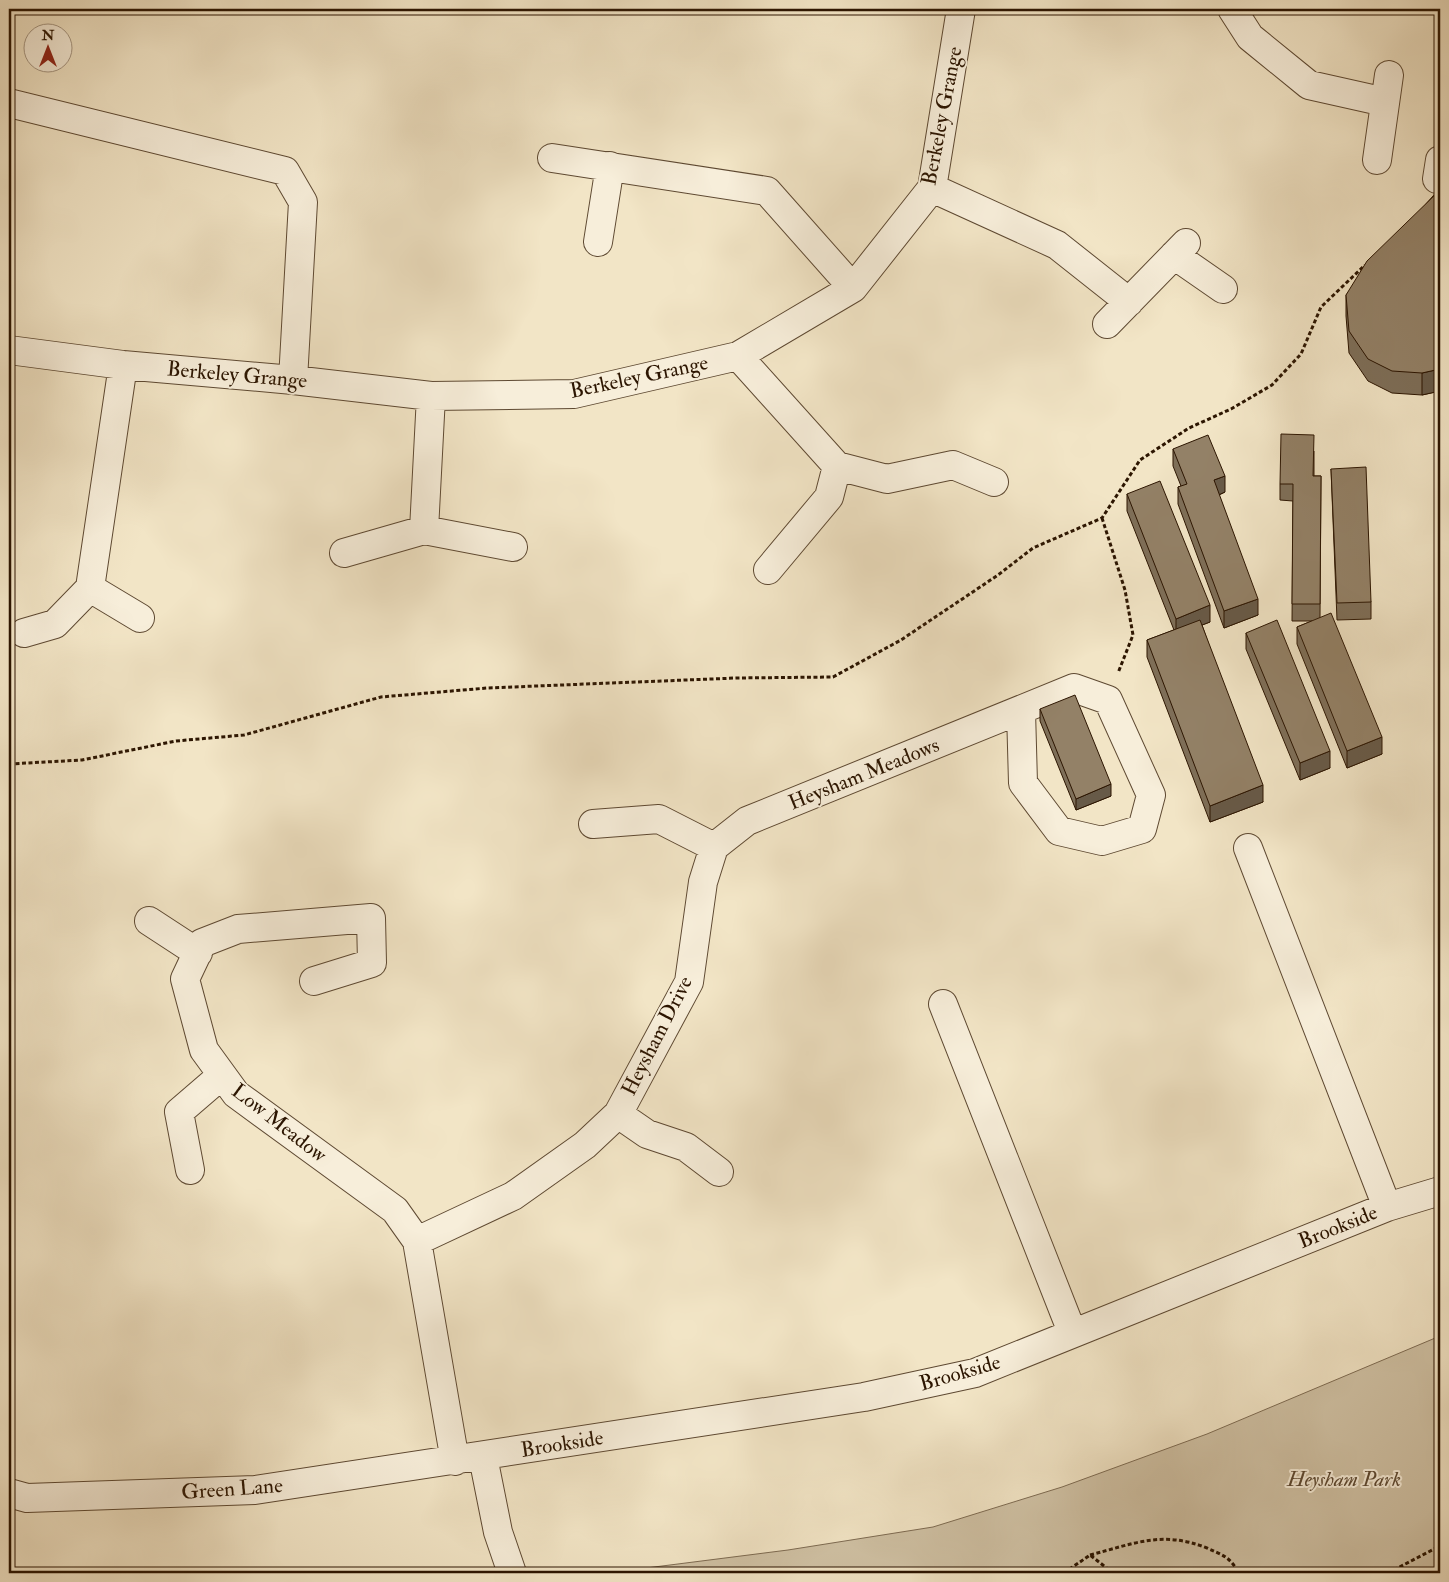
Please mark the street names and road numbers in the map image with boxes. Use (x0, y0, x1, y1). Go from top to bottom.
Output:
street label: Berkeley Grange (915, 44, 969, 188)
street label: Berkeley Grange (567, 349, 711, 405)
street label: Berkeley Grange (166, 355, 308, 395)
street label: Heysham Meadows (785, 731, 943, 817)
street label: Heysham Drive (615, 972, 699, 1100)
street label: Low Meadow (226, 1077, 333, 1169)
street label: Brookside (1294, 1199, 1382, 1255)
street label: Brookside (916, 1348, 1004, 1397)
street label: Brookside (519, 1424, 605, 1464)
street label: Green Lane (180, 1472, 284, 1506)

